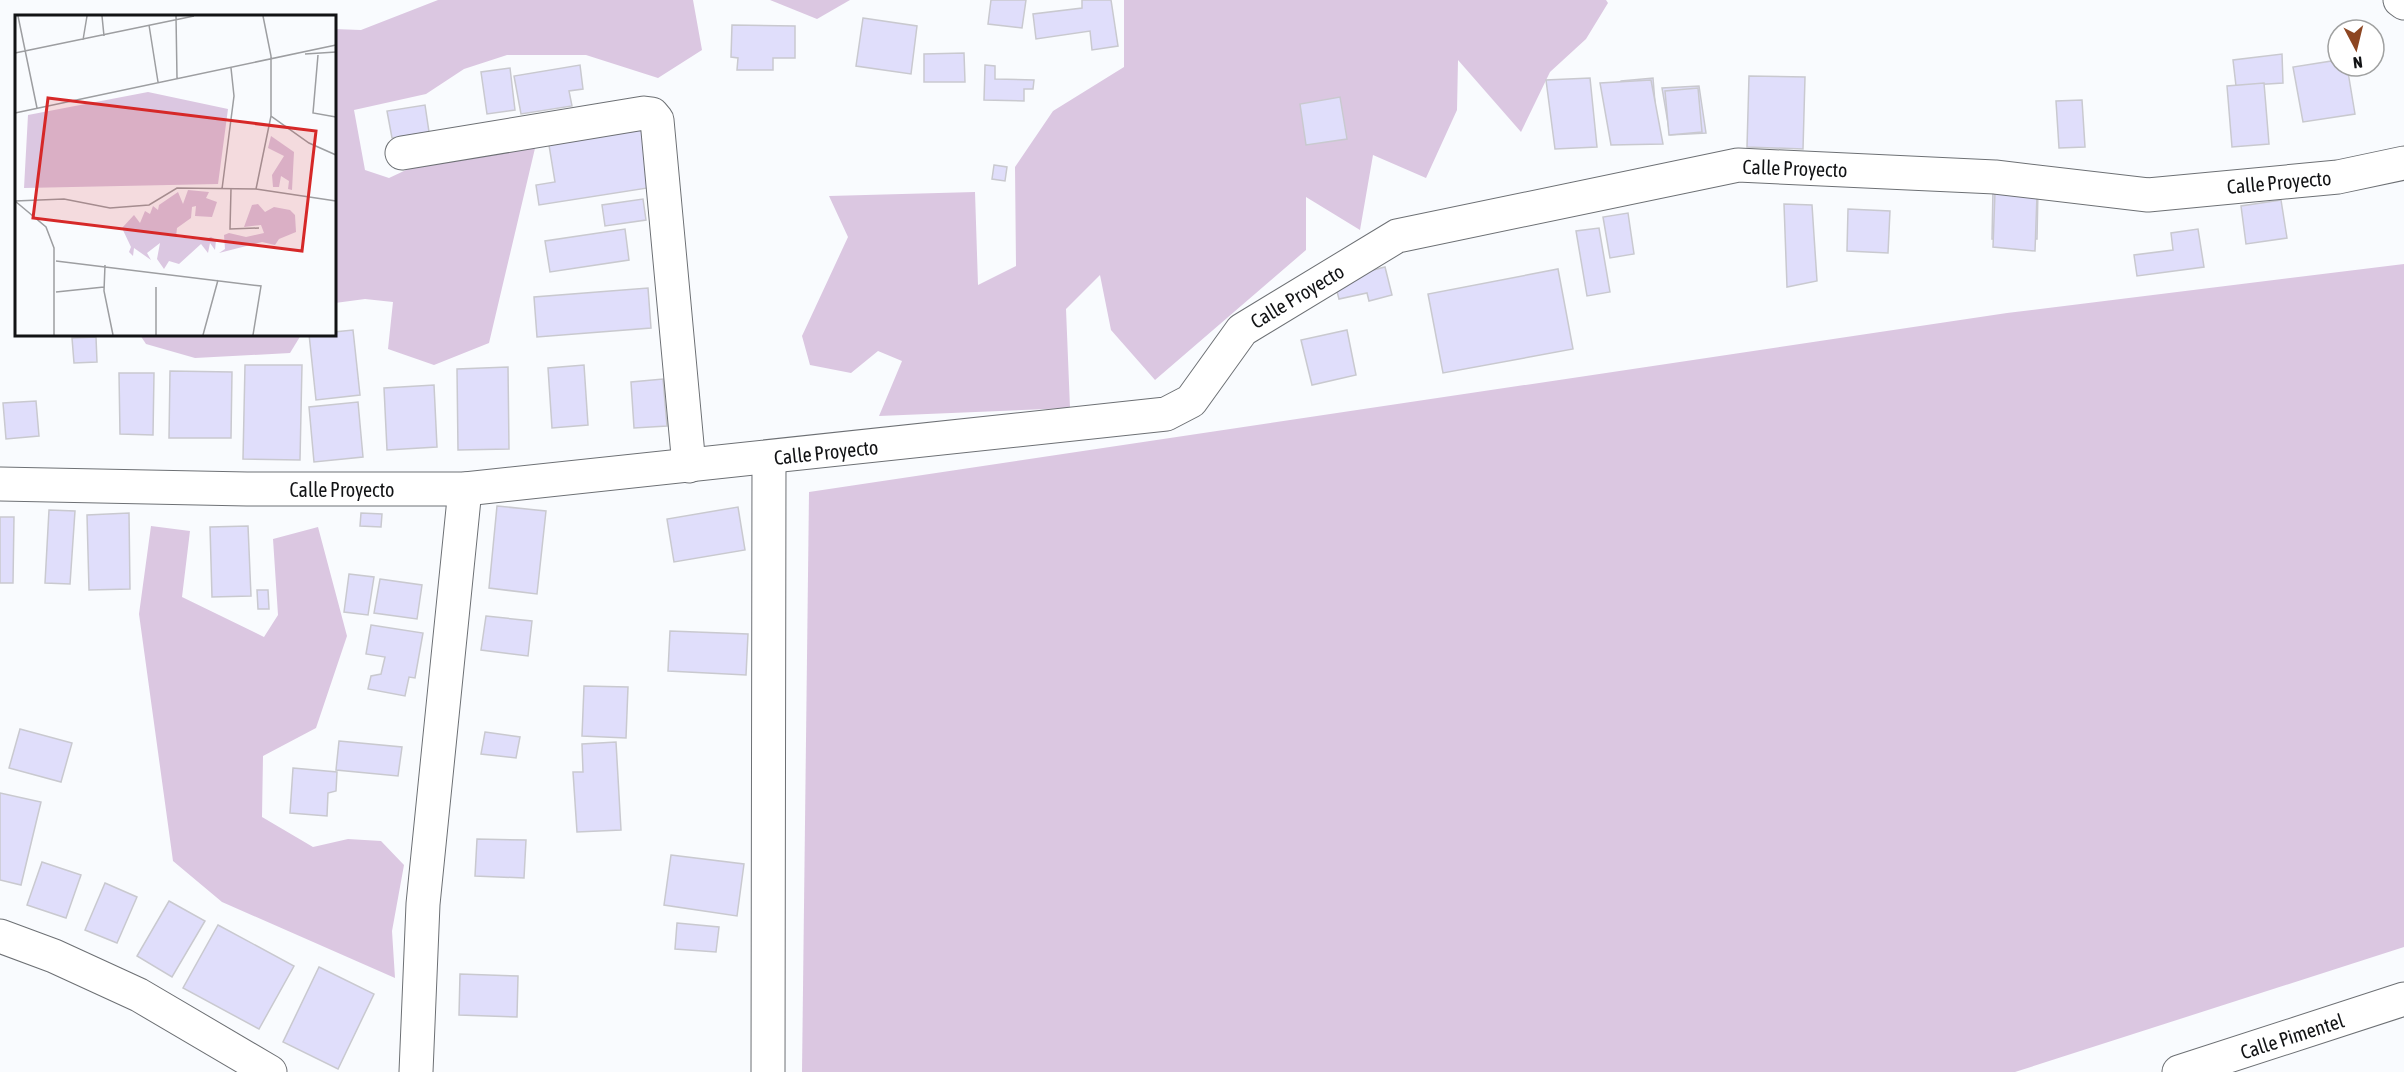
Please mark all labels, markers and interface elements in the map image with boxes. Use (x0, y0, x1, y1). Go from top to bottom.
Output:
inset map (15, 15, 336, 336)
north arrow (2326, 18, 2386, 78)
text: N (2352, 53, 2364, 72)
street label: Calle Proyecto (1742, 155, 1848, 181)
street label: Calle Proyecto (2226, 166, 2332, 198)
street label: Calle Proyecto (1246, 259, 1348, 333)
street label: Calle Proyecto (773, 435, 879, 469)
street label: Calle Proyecto (290, 478, 394, 501)
street label: Calle Pimentel (2237, 1008, 2347, 1064)

